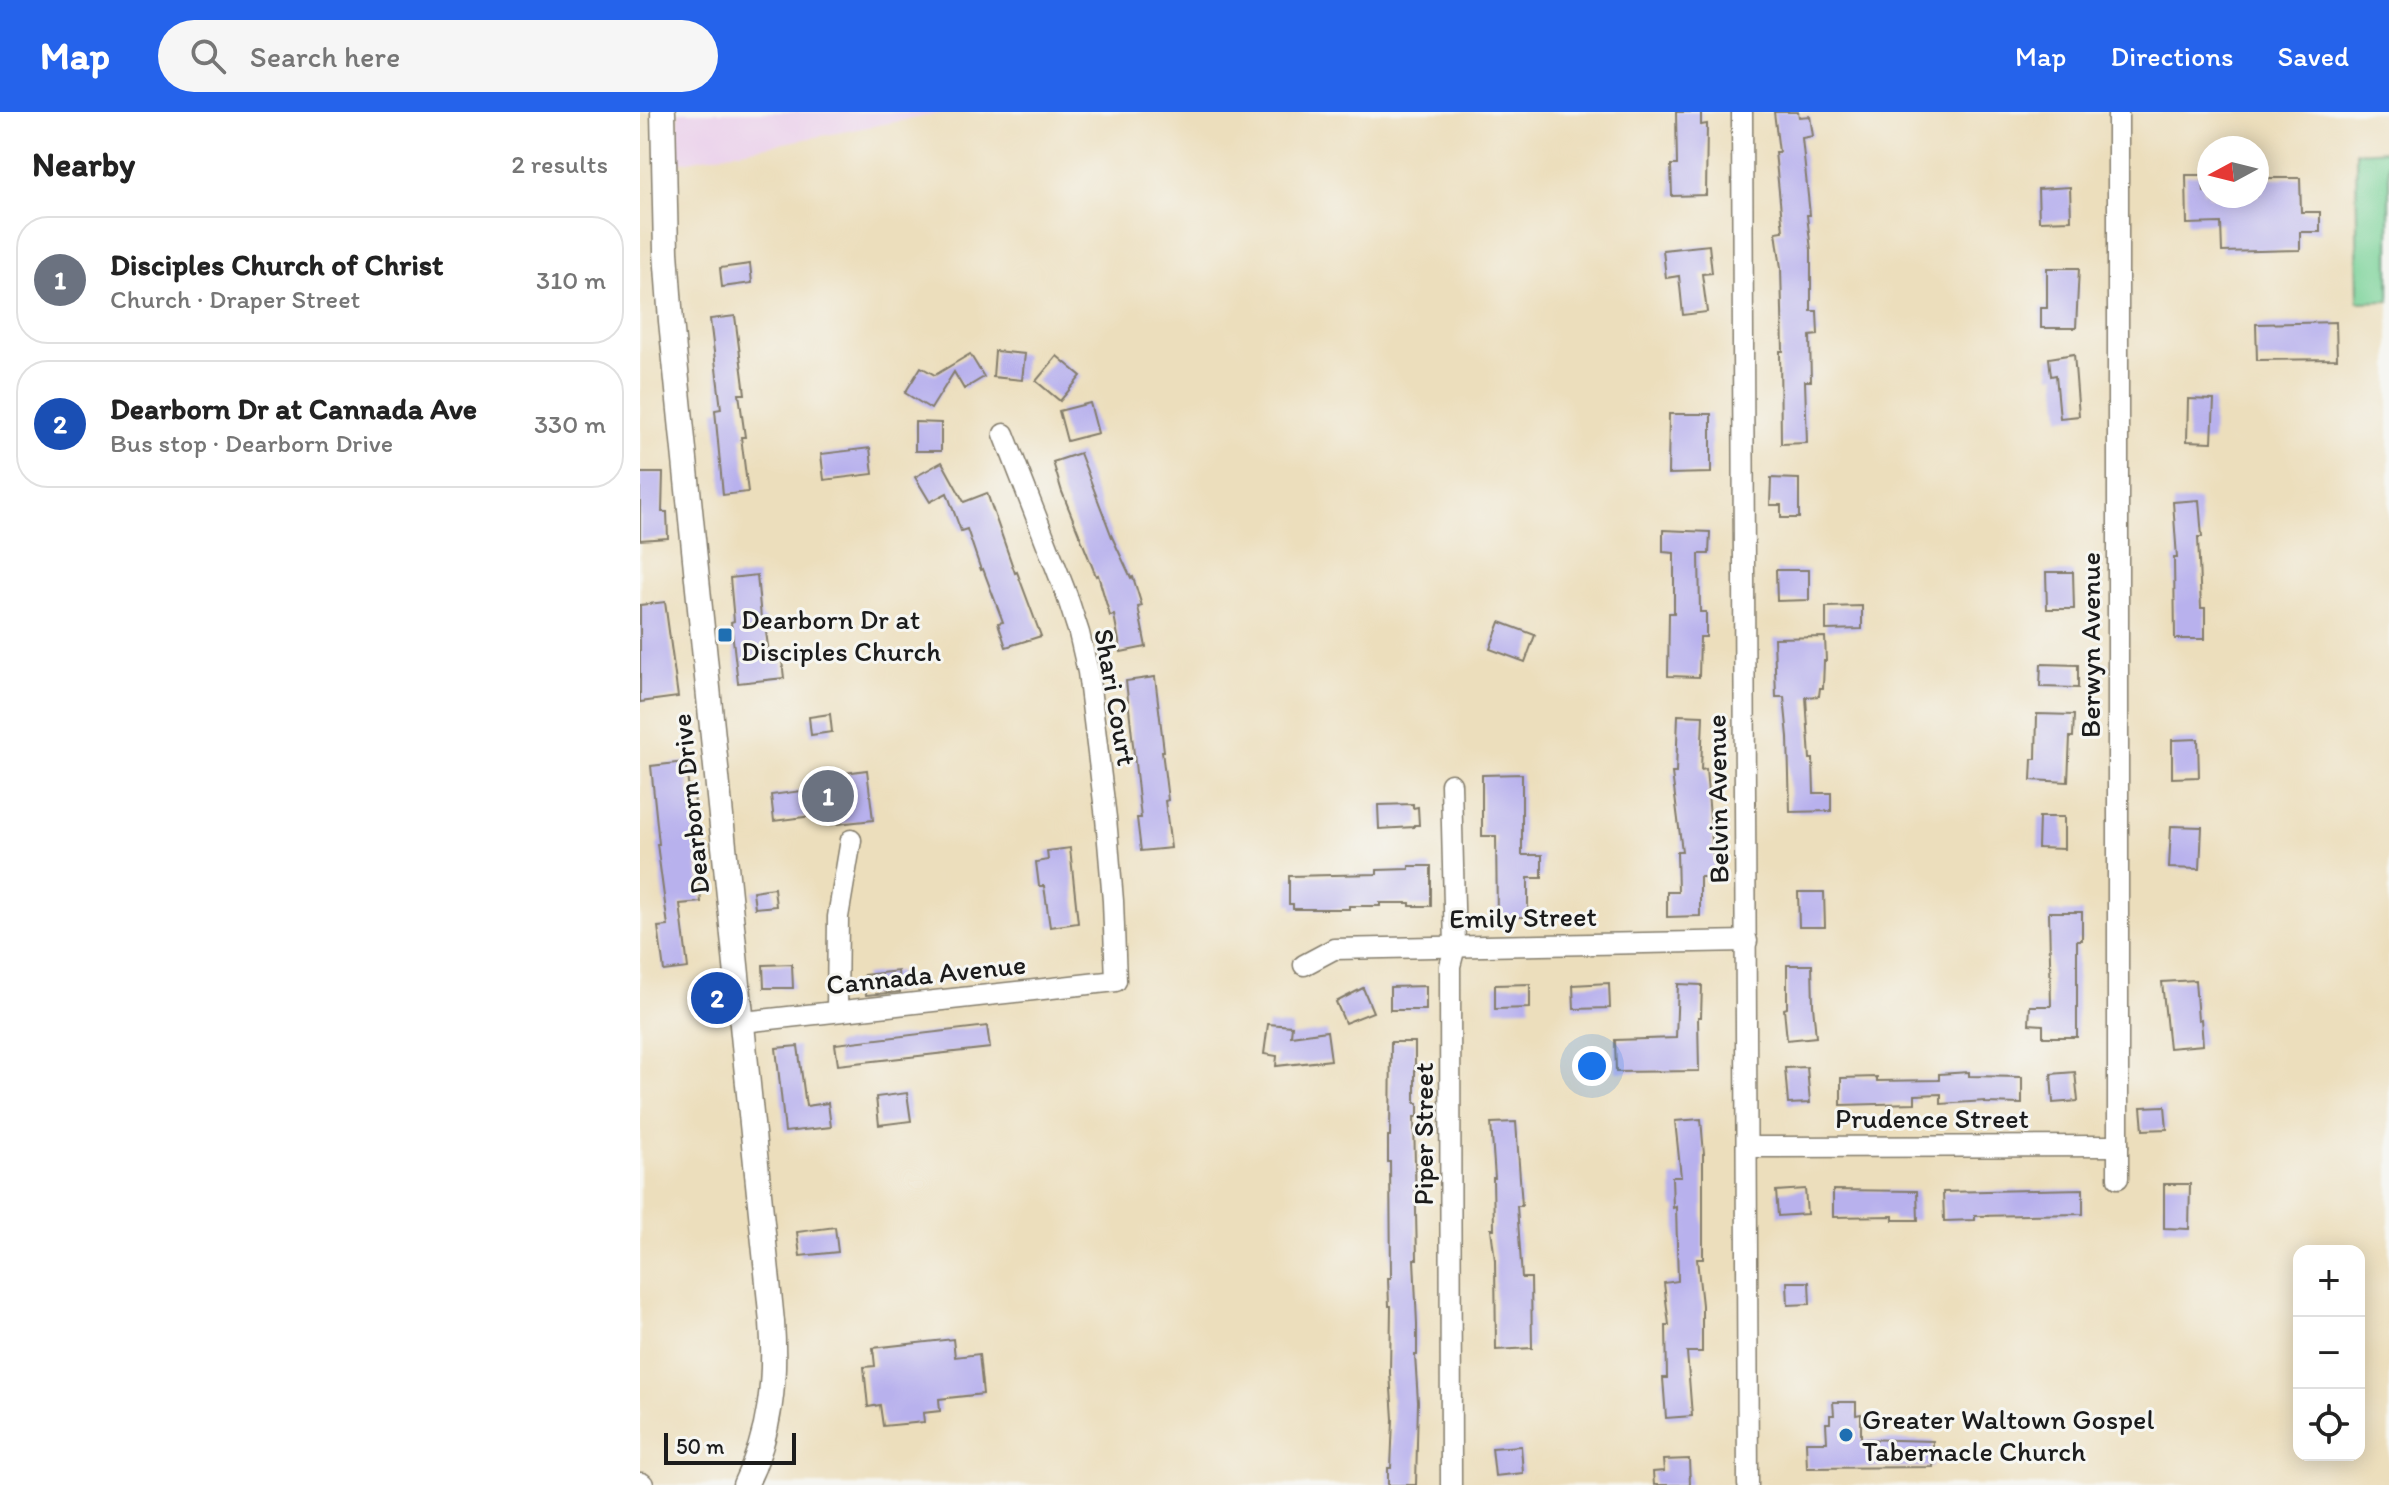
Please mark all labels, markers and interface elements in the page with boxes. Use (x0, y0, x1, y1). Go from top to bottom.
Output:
search box (158, 20, 718, 92)
text: Map (40, 33, 110, 79)
icon: search (186, 34, 230, 78)
text: Search here (250, 38, 400, 75)
text: Map (2015, 39, 2066, 73)
text: Directions (2110, 39, 2234, 73)
text: Saved (2278, 39, 2349, 73)
north arrow (2197, 136, 2269, 208)
text: Nearby (32, 144, 135, 185)
text: 2 results (511, 148, 608, 180)
text: Disciples Church of Christ (110, 246, 443, 283)
text: 1 (54, 264, 66, 296)
text: 310 m (536, 264, 606, 296)
text: Church · Draper Street (110, 283, 360, 315)
text: Dearborn Dr at Cannada Ave (110, 390, 477, 427)
text: 2 (53, 408, 67, 440)
text: 330 m (534, 408, 606, 440)
text: Bus stop · Dearborn Drive (110, 427, 393, 459)
street label: Berwyn Avenue (2073, 552, 2107, 738)
place label: Dearborn Dr at Disciples Church (741, 602, 941, 668)
marker: Dearborn Dr at Disciples Church (716, 626, 734, 644)
street label: Shari Court (1087, 626, 1145, 768)
street label: Dearborn Drive (664, 712, 716, 896)
street label: Belvin Avenue (1699, 714, 1735, 884)
pin: 1 (802, 766, 854, 826)
street label: Emily Street (1449, 899, 1597, 935)
street label: Cannada Avenue (824, 947, 1028, 1001)
pin: 2 (691, 968, 743, 1028)
your location (1572, 1046, 1612, 1086)
street label: Piper Street (1406, 1063, 1440, 1205)
street label: Prudence Street (1835, 1101, 2029, 1135)
map controls (2293, 1245, 2365, 1461)
button: + (2293, 1245, 2365, 1317)
button: − (2293, 1317, 2365, 1389)
button: locate (2293, 1389, 2365, 1461)
place label: Greater Waltown Gospel Tabernacle Church (1862, 1402, 2154, 1468)
marker: Greater Waltown Gospel Tabernacle Church (1837, 1426, 1855, 1444)
scale bar (664, 1429, 796, 1465)
text: 50 m (676, 1433, 725, 1460)

